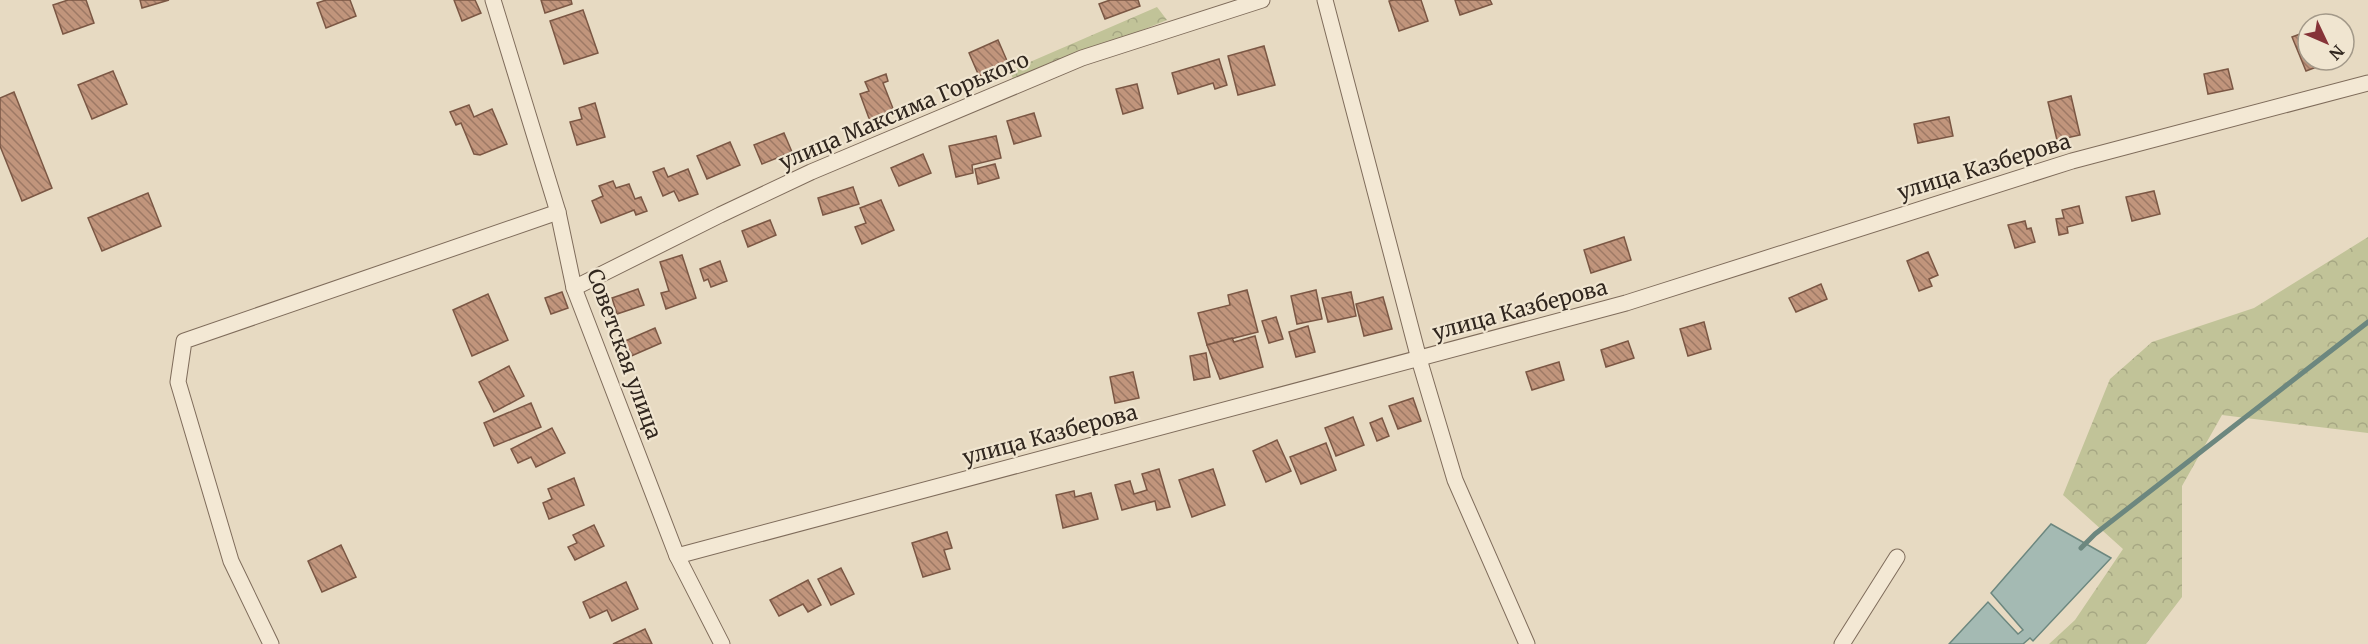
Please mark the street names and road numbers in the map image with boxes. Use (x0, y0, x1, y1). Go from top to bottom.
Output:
street label: улица Максима Горького (775, 46, 1033, 175)
street label: улица Казберова (1894, 127, 2074, 206)
street label: Советская улица (581, 265, 668, 443)
street label: улица Казберова (1430, 273, 1610, 346)
street label: улица Казберова (960, 398, 1140, 471)

